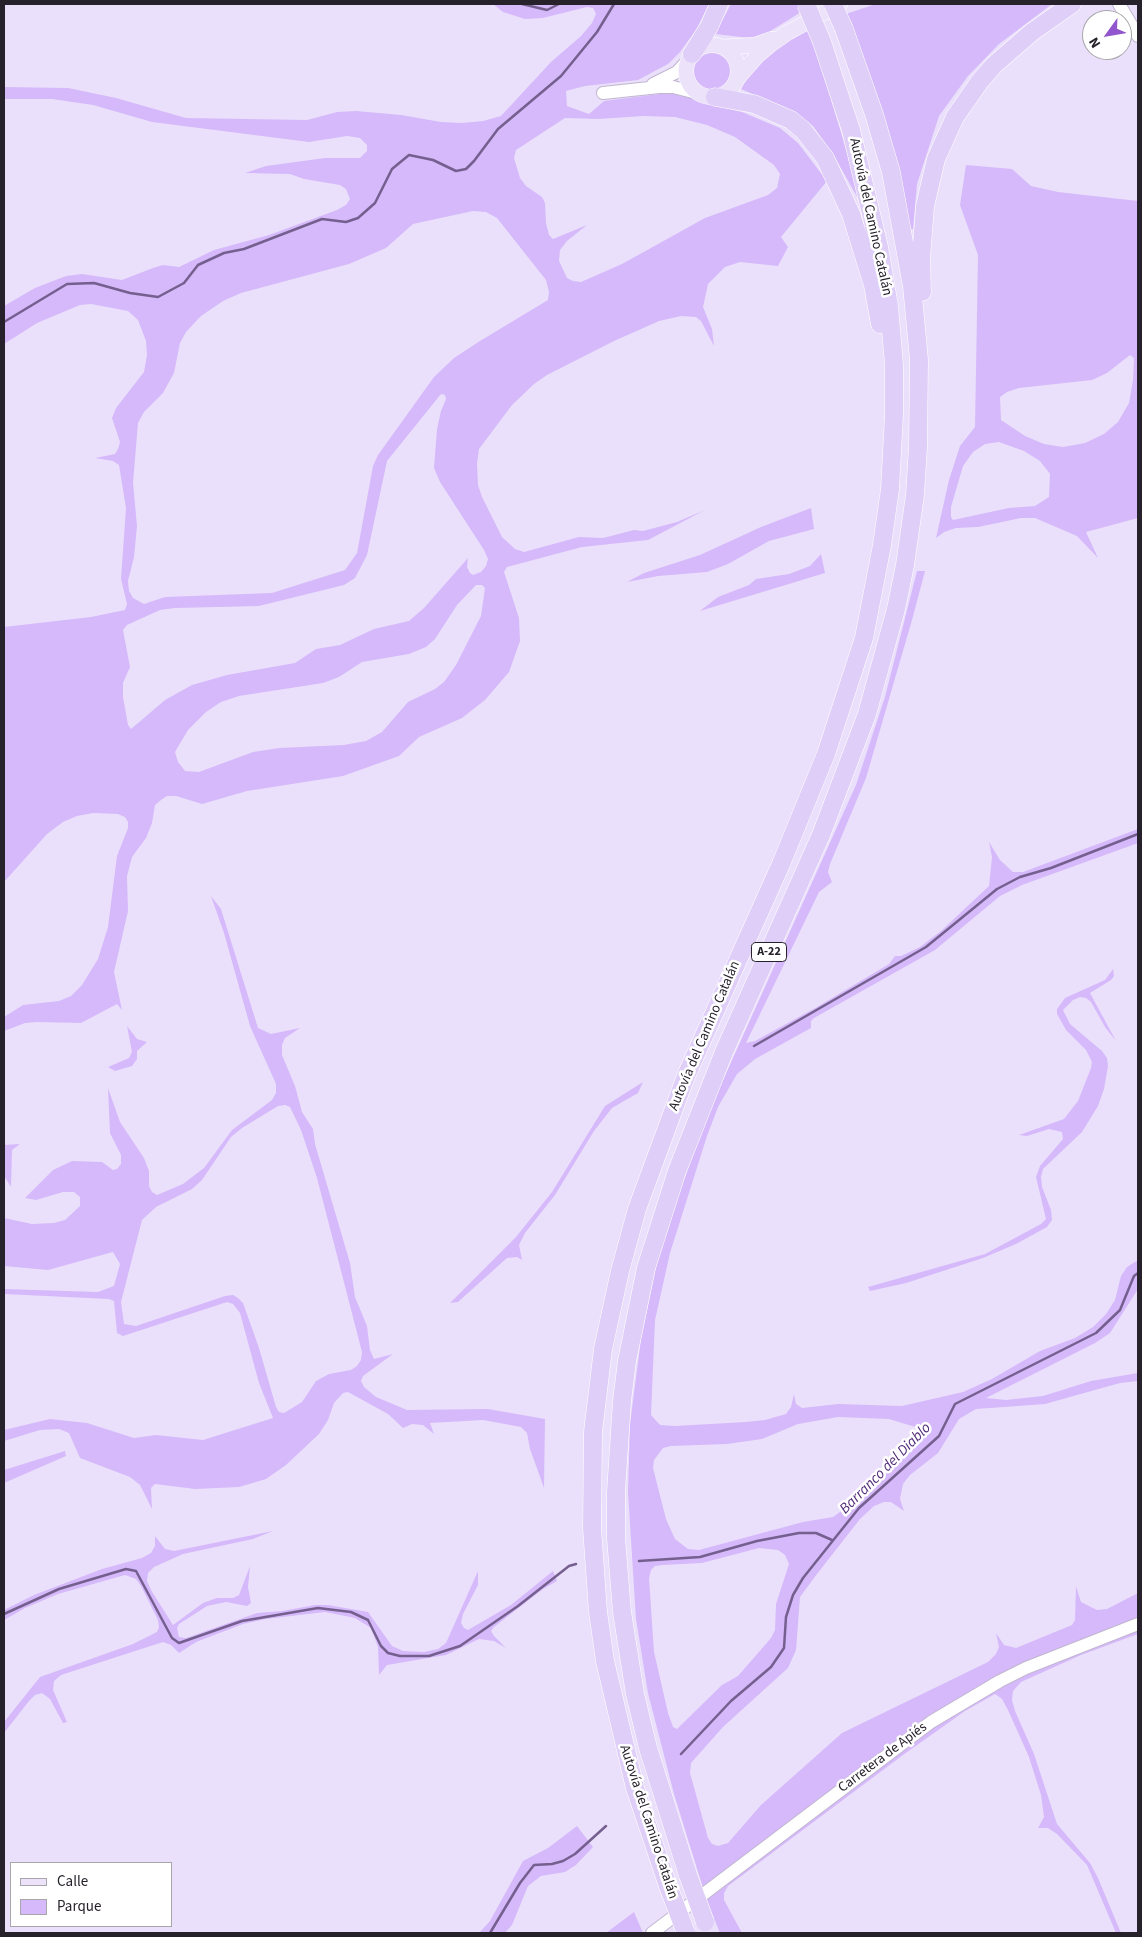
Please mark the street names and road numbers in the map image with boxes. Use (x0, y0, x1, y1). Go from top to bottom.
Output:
street label: Autovía del Camino Catalán (845, 137, 895, 297)
road number: A-22 (752, 942, 786, 962)
street label: Autovía del Camino Catalán (666, 959, 744, 1113)
street label: Carretera de Apiés (835, 1719, 931, 1797)
street label: Autovía del Camino Catalán (615, 1743, 681, 1901)

